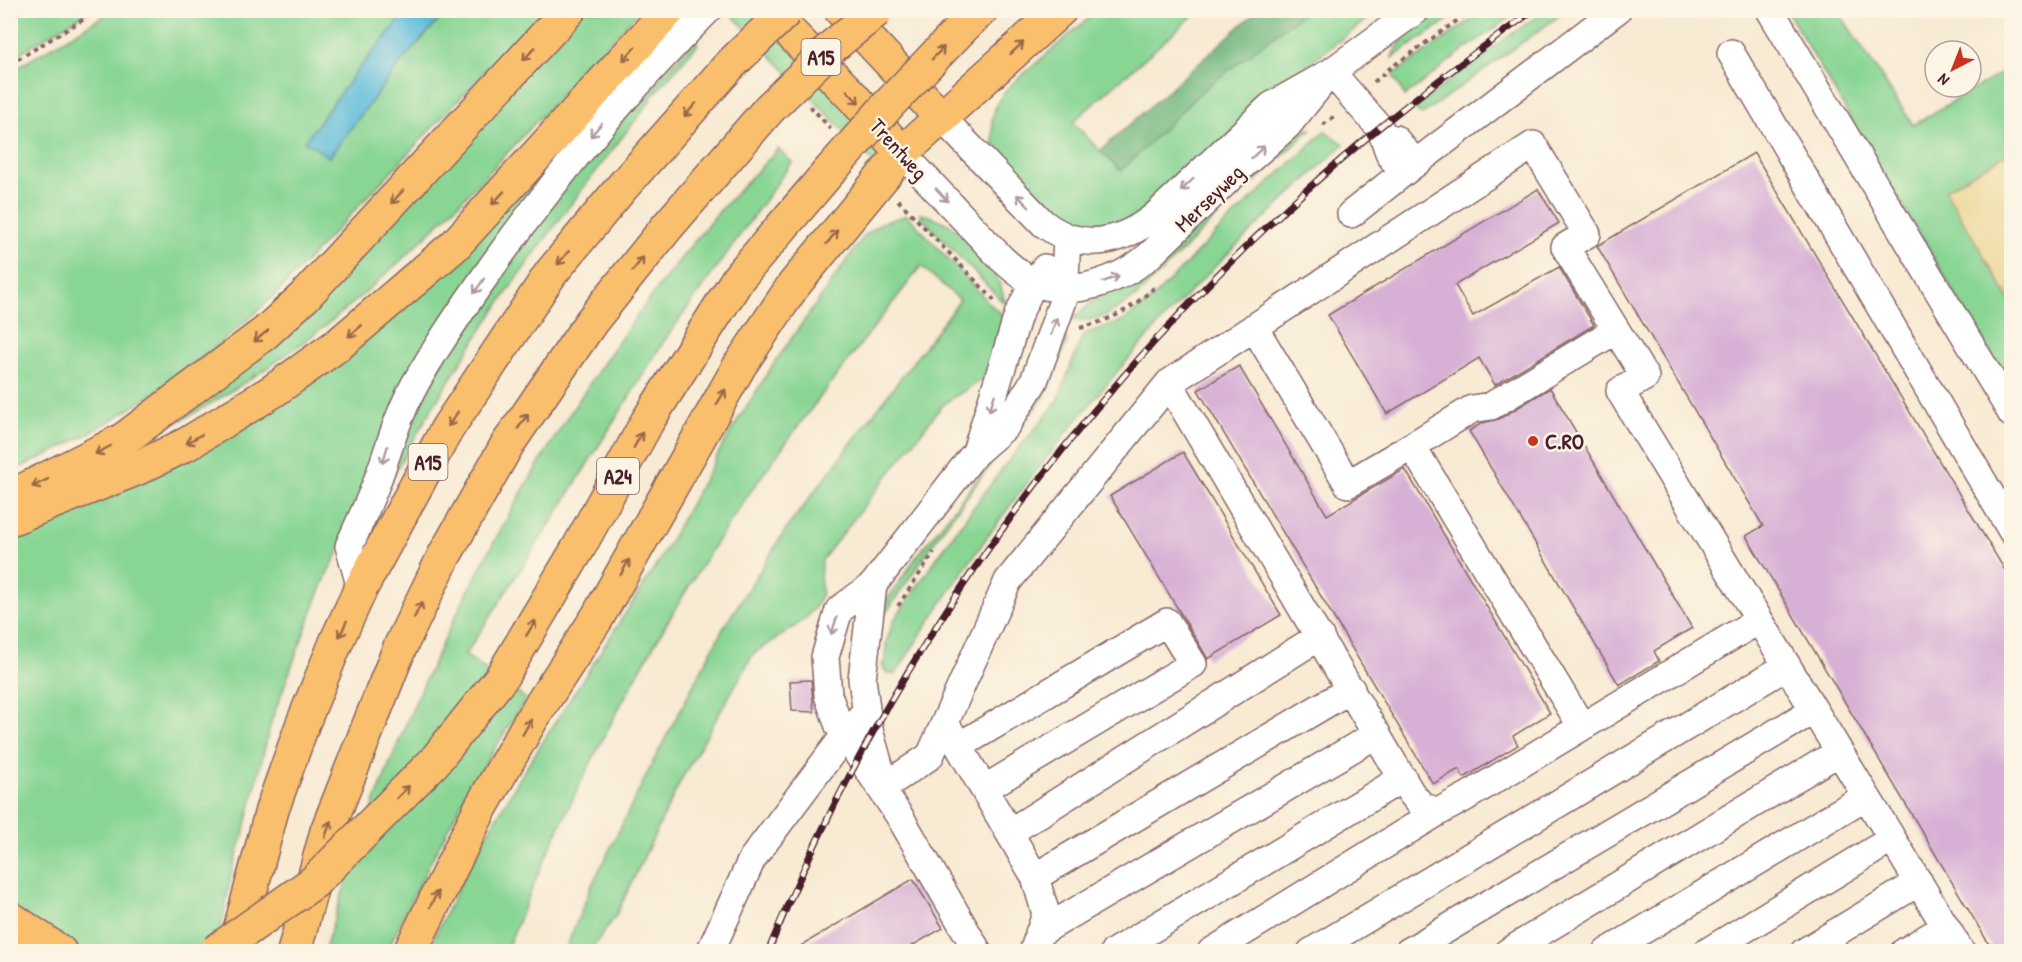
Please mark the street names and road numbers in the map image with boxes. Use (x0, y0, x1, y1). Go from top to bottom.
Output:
road number: A15 (802, 39, 840, 75)
street label: Trentweg (863, 112, 935, 186)
street label: Merseyweg (1168, 157, 1250, 239)
road number: A15 (408, 444, 448, 480)
road number: A24 (597, 458, 639, 494)

